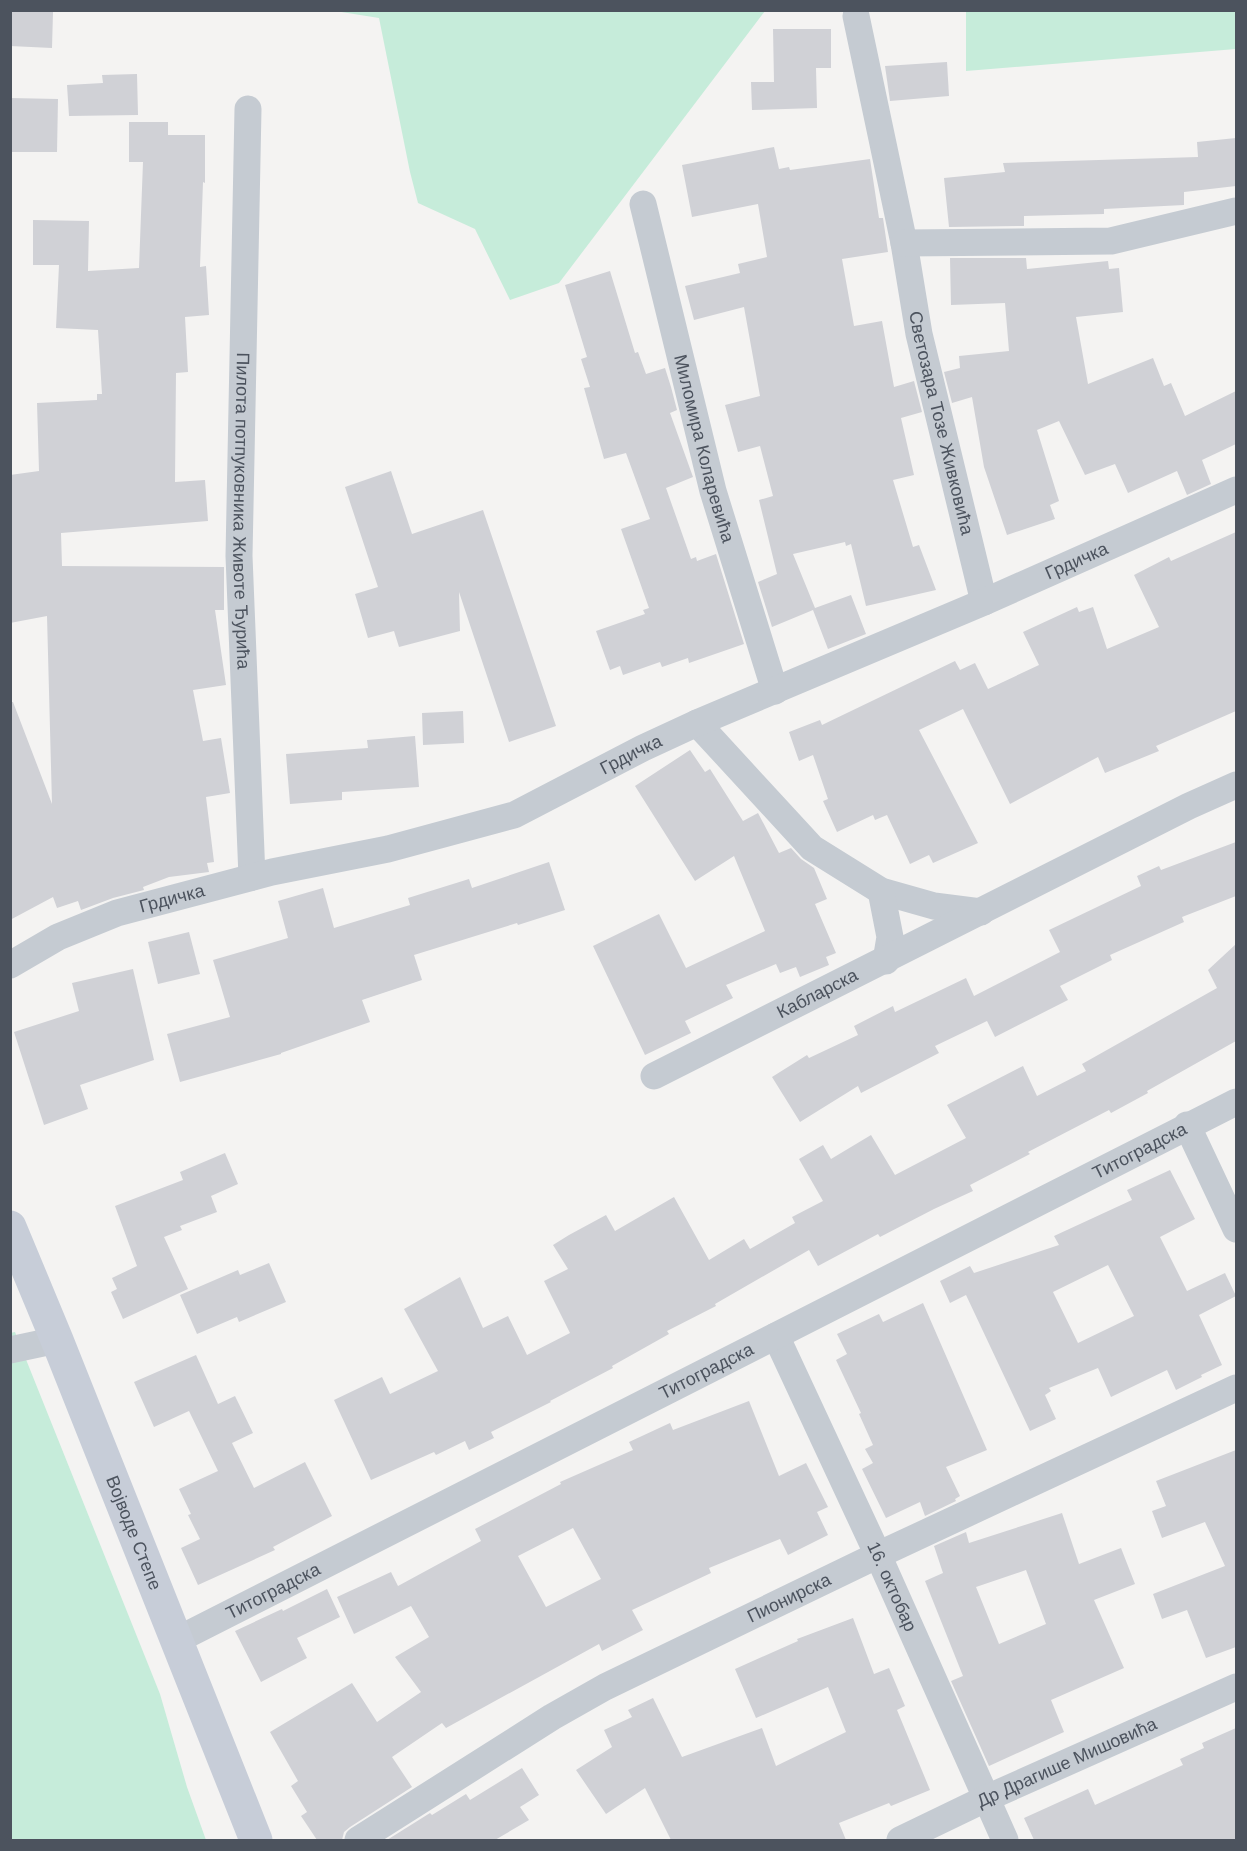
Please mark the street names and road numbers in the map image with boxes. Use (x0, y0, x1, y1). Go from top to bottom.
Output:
street label: Светозара Тозе Живковића (905, 310, 978, 538)
street label: Пилота потпуковника Животе Ђурића (229, 352, 254, 671)
street label: Миломира Коларевића (670, 352, 739, 546)
street label: Грдичка (1042, 538, 1112, 584)
street label: Грдичка (597, 730, 666, 779)
street label: Грдичка (137, 880, 208, 917)
street label: Кабларска (774, 964, 862, 1022)
street label: Титоградска (1089, 1118, 1191, 1183)
street label: Титоградска (656, 1338, 758, 1403)
street label: Војводе Степе (102, 1473, 166, 1593)
street label: 16. октобар (863, 1538, 921, 1634)
street label: Титоградска (223, 1559, 324, 1623)
street label: Пионирска (744, 1569, 835, 1627)
street label: Др Драгише Мишовића (974, 1713, 1161, 1811)

